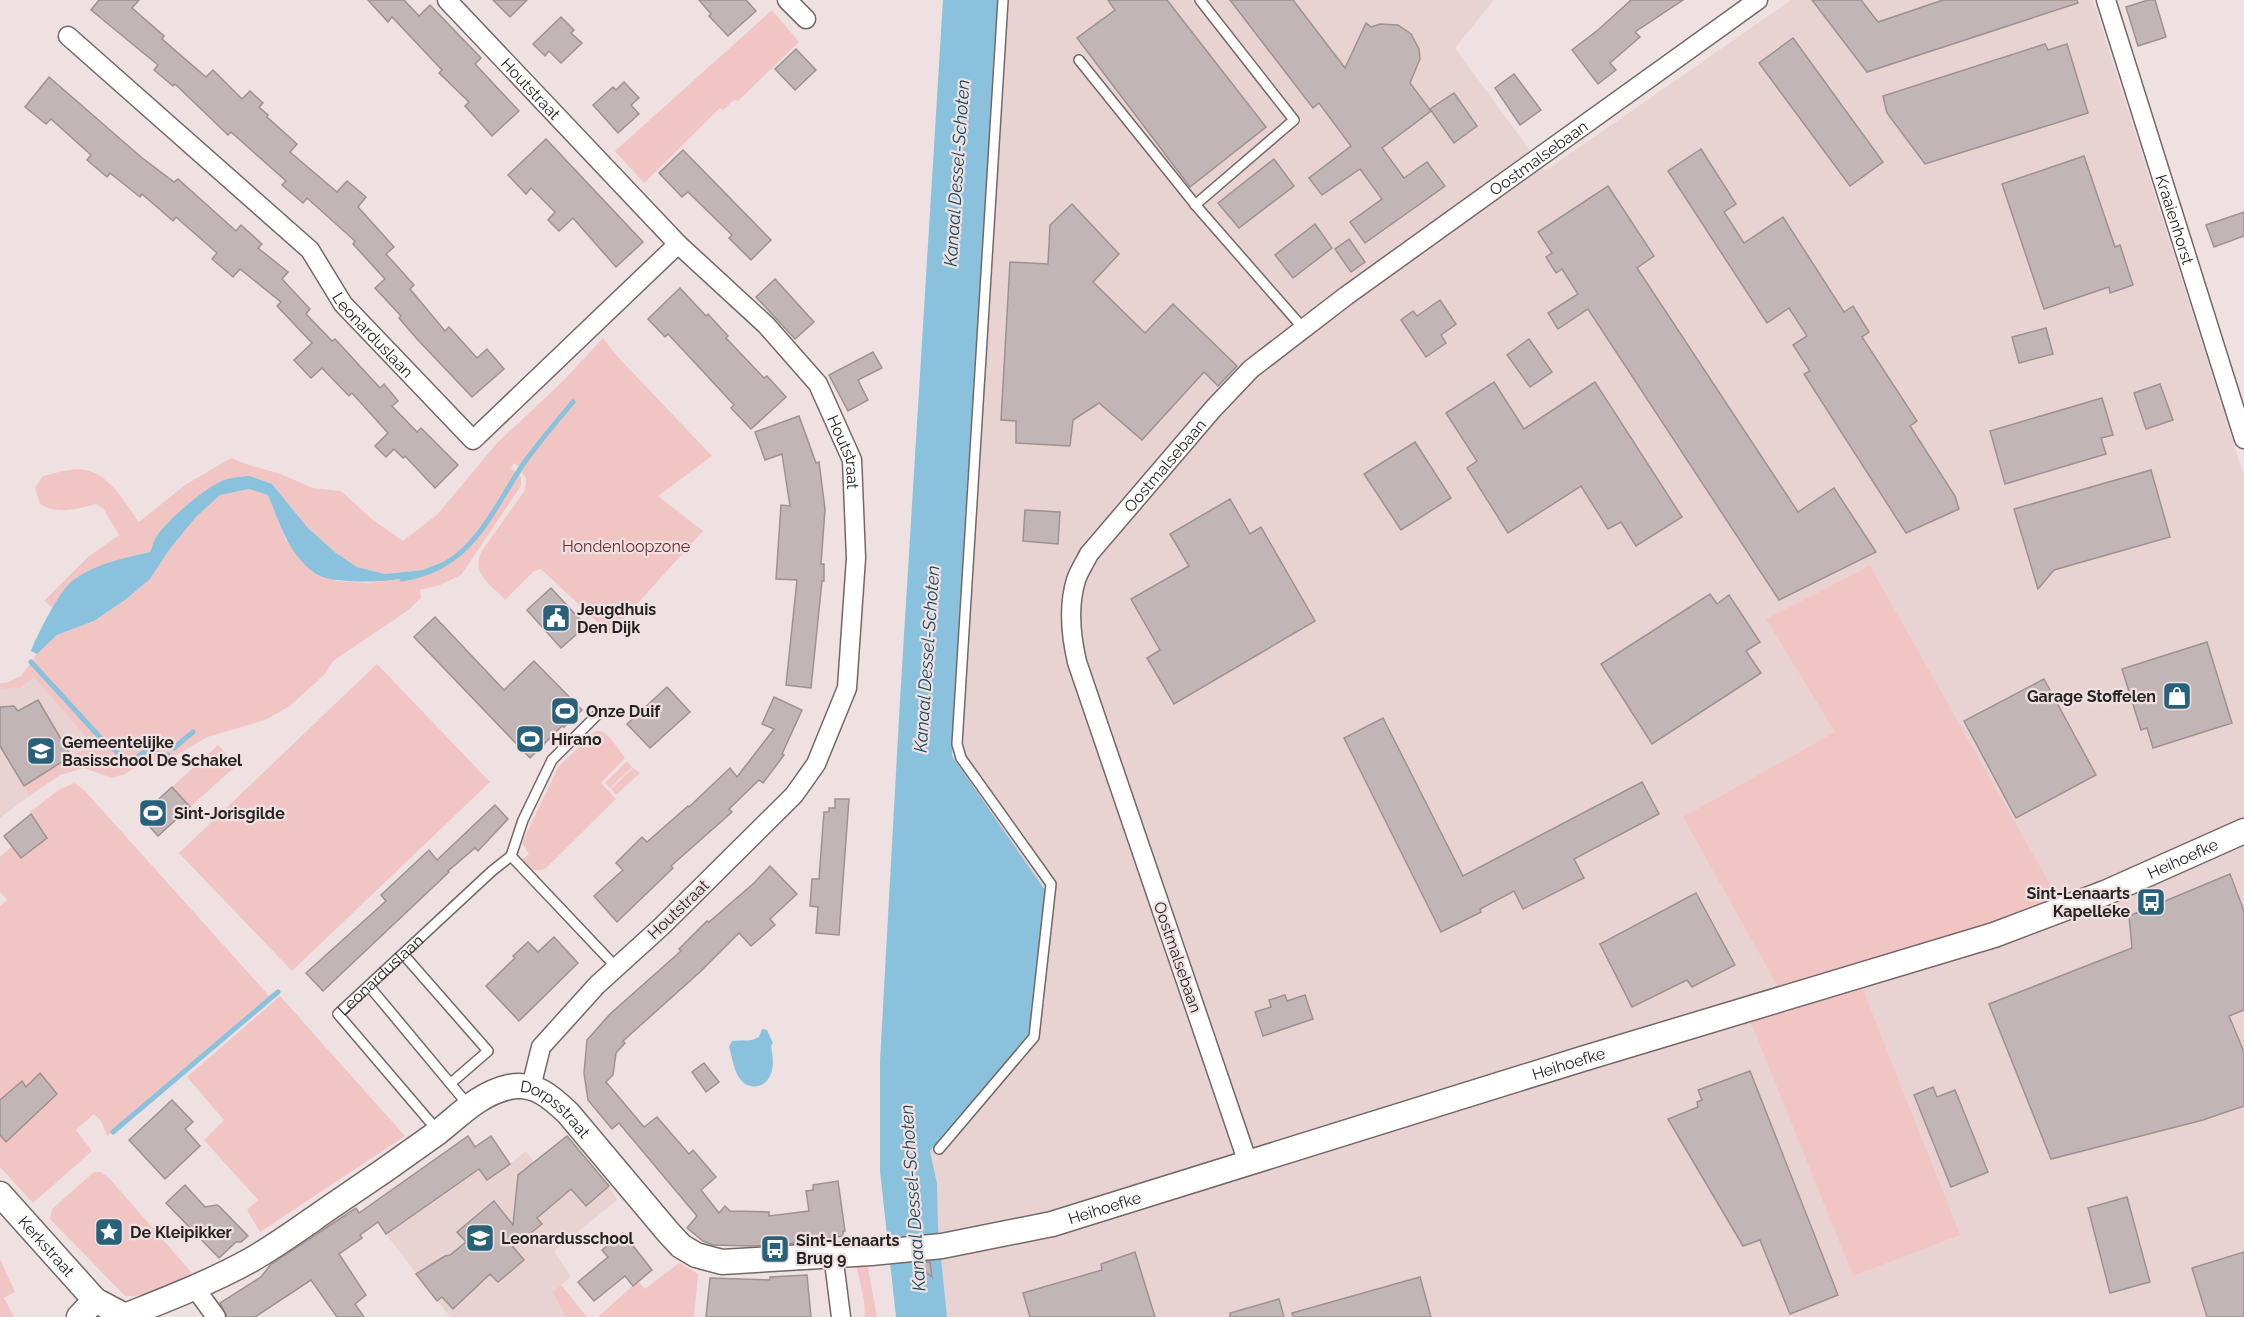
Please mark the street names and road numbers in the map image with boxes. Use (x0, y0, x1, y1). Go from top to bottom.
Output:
street label: Houtstraat (497, 54, 565, 124)
street label: Oostmalsebaan (1486, 117, 1591, 200)
street label: Kraaienhorst (2151, 172, 2198, 267)
street label: Leonarduslaan (328, 289, 417, 381)
street label: Houtstraat (823, 412, 862, 490)
street label: Oostmalsebaan (1120, 415, 1210, 516)
street label: Heihoefke (2144, 835, 2221, 883)
street label: Houtstraat (644, 875, 713, 943)
street label: Oostmalsebaan (1150, 899, 1205, 1015)
street label: Leonarduslaan (334, 931, 427, 1020)
street label: Heihoefke (1530, 1044, 1607, 1084)
street label: Dorpsstraat (519, 1077, 594, 1143)
street label: Heihoefke (1066, 1188, 1143, 1228)
street label: Kerkstraat (14, 1212, 79, 1281)

